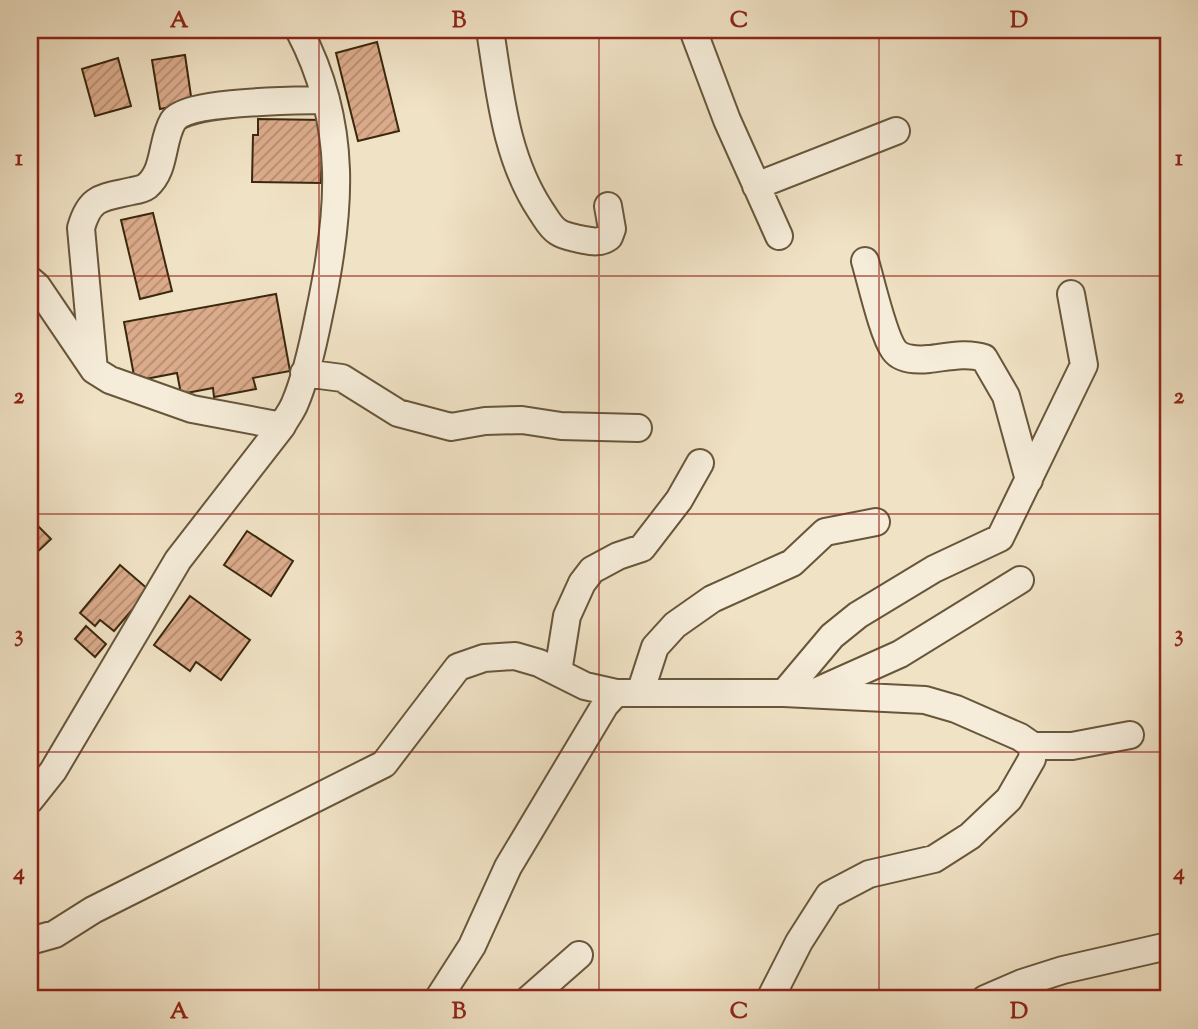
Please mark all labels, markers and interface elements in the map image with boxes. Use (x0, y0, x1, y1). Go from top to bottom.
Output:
text: A (170, 5, 189, 38)
text: B (452, 5, 467, 38)
text: C (730, 5, 748, 38)
text: D (1010, 5, 1028, 38)
text: 1 (15, 143, 23, 176)
text: 1 (1175, 143, 1183, 176)
text: 2 (14, 381, 25, 414)
text: 2 (1174, 381, 1185, 414)
text: 3 (14, 619, 24, 652)
text: 3 (1174, 619, 1184, 652)
text: 4 (12, 857, 25, 890)
text: 4 (1172, 857, 1185, 890)
text: A (170, 996, 189, 1029)
text: B (452, 996, 467, 1029)
text: C (730, 996, 748, 1029)
text: D (1010, 996, 1028, 1029)

